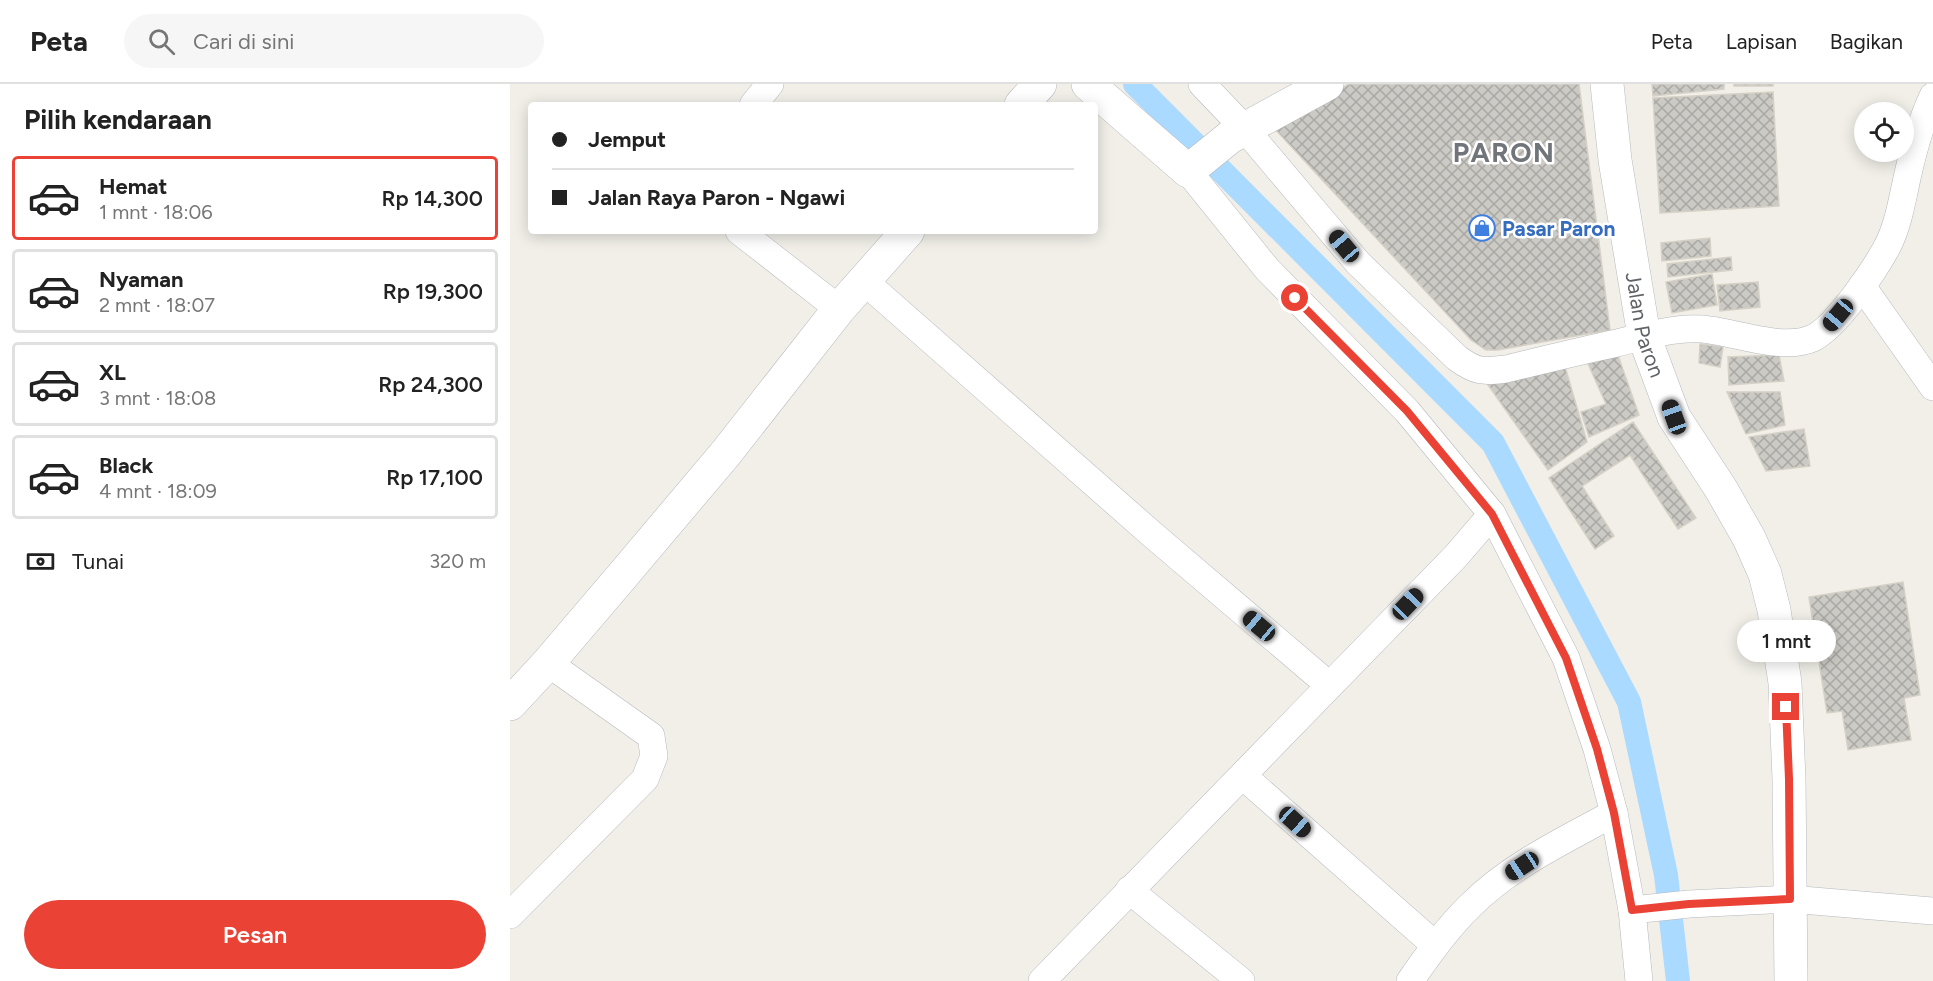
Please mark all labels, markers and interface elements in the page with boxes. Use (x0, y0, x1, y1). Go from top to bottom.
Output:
search box (124, 14, 544, 68)
text: Peta (30, 24, 88, 58)
icon: search (145, 25, 178, 58)
text: Cari di sini (193, 28, 294, 55)
text: Peta (1651, 29, 1693, 54)
text: Lapisan (1726, 29, 1797, 54)
text: Bagikan (1830, 29, 1903, 54)
map controls (1854, 102, 1914, 162)
button: locate (1854, 102, 1914, 162)
text: Pilih kendaraan (24, 103, 212, 136)
text: Jemput (588, 126, 666, 153)
district label: PARON (1453, 136, 1555, 169)
icon: car (27, 171, 81, 225)
text: Hemat (99, 173, 167, 200)
text: Jalan Raya Paron - Ngawi (588, 184, 845, 211)
text: Rp 14,300 (382, 185, 483, 212)
text: 1 mnt · 18:06 (99, 200, 213, 224)
shop icon: Pasar Paron (1467, 213, 1497, 243)
place label: Pasar Paron (1502, 216, 1615, 241)
car (1326, 226, 1362, 266)
icon: car (27, 264, 81, 318)
text: Nyaman (99, 266, 183, 293)
street label: Jalan Paron (1621, 270, 1671, 381)
text: Rp 19,300 (383, 278, 483, 305)
route start (1281, 284, 1308, 311)
text: 2 mnt · 18:07 (99, 293, 215, 317)
car (1820, 295, 1856, 335)
icon: car (27, 357, 81, 411)
text: XL (99, 359, 126, 386)
text: Rp 24,300 (378, 371, 483, 398)
text: 3 mnt · 18:08 (99, 386, 216, 410)
car (1659, 397, 1689, 437)
icon: car (27, 450, 81, 504)
text: Black (99, 452, 153, 479)
text: Rp 17,100 (386, 464, 483, 491)
text: 4 mnt · 18:09 (99, 479, 217, 503)
icon: cash (24, 545, 57, 578)
text: Tunai (72, 548, 124, 575)
text: 320 m (429, 549, 486, 573)
car (1389, 585, 1427, 623)
car (1239, 608, 1279, 644)
callout: 1 mnt (1736, 620, 1836, 662)
text: 1 mnt (1762, 629, 1811, 653)
route end (1772, 693, 1799, 720)
car (1276, 803, 1314, 841)
car (1502, 849, 1542, 883)
button: Pesan (24, 900, 486, 969)

